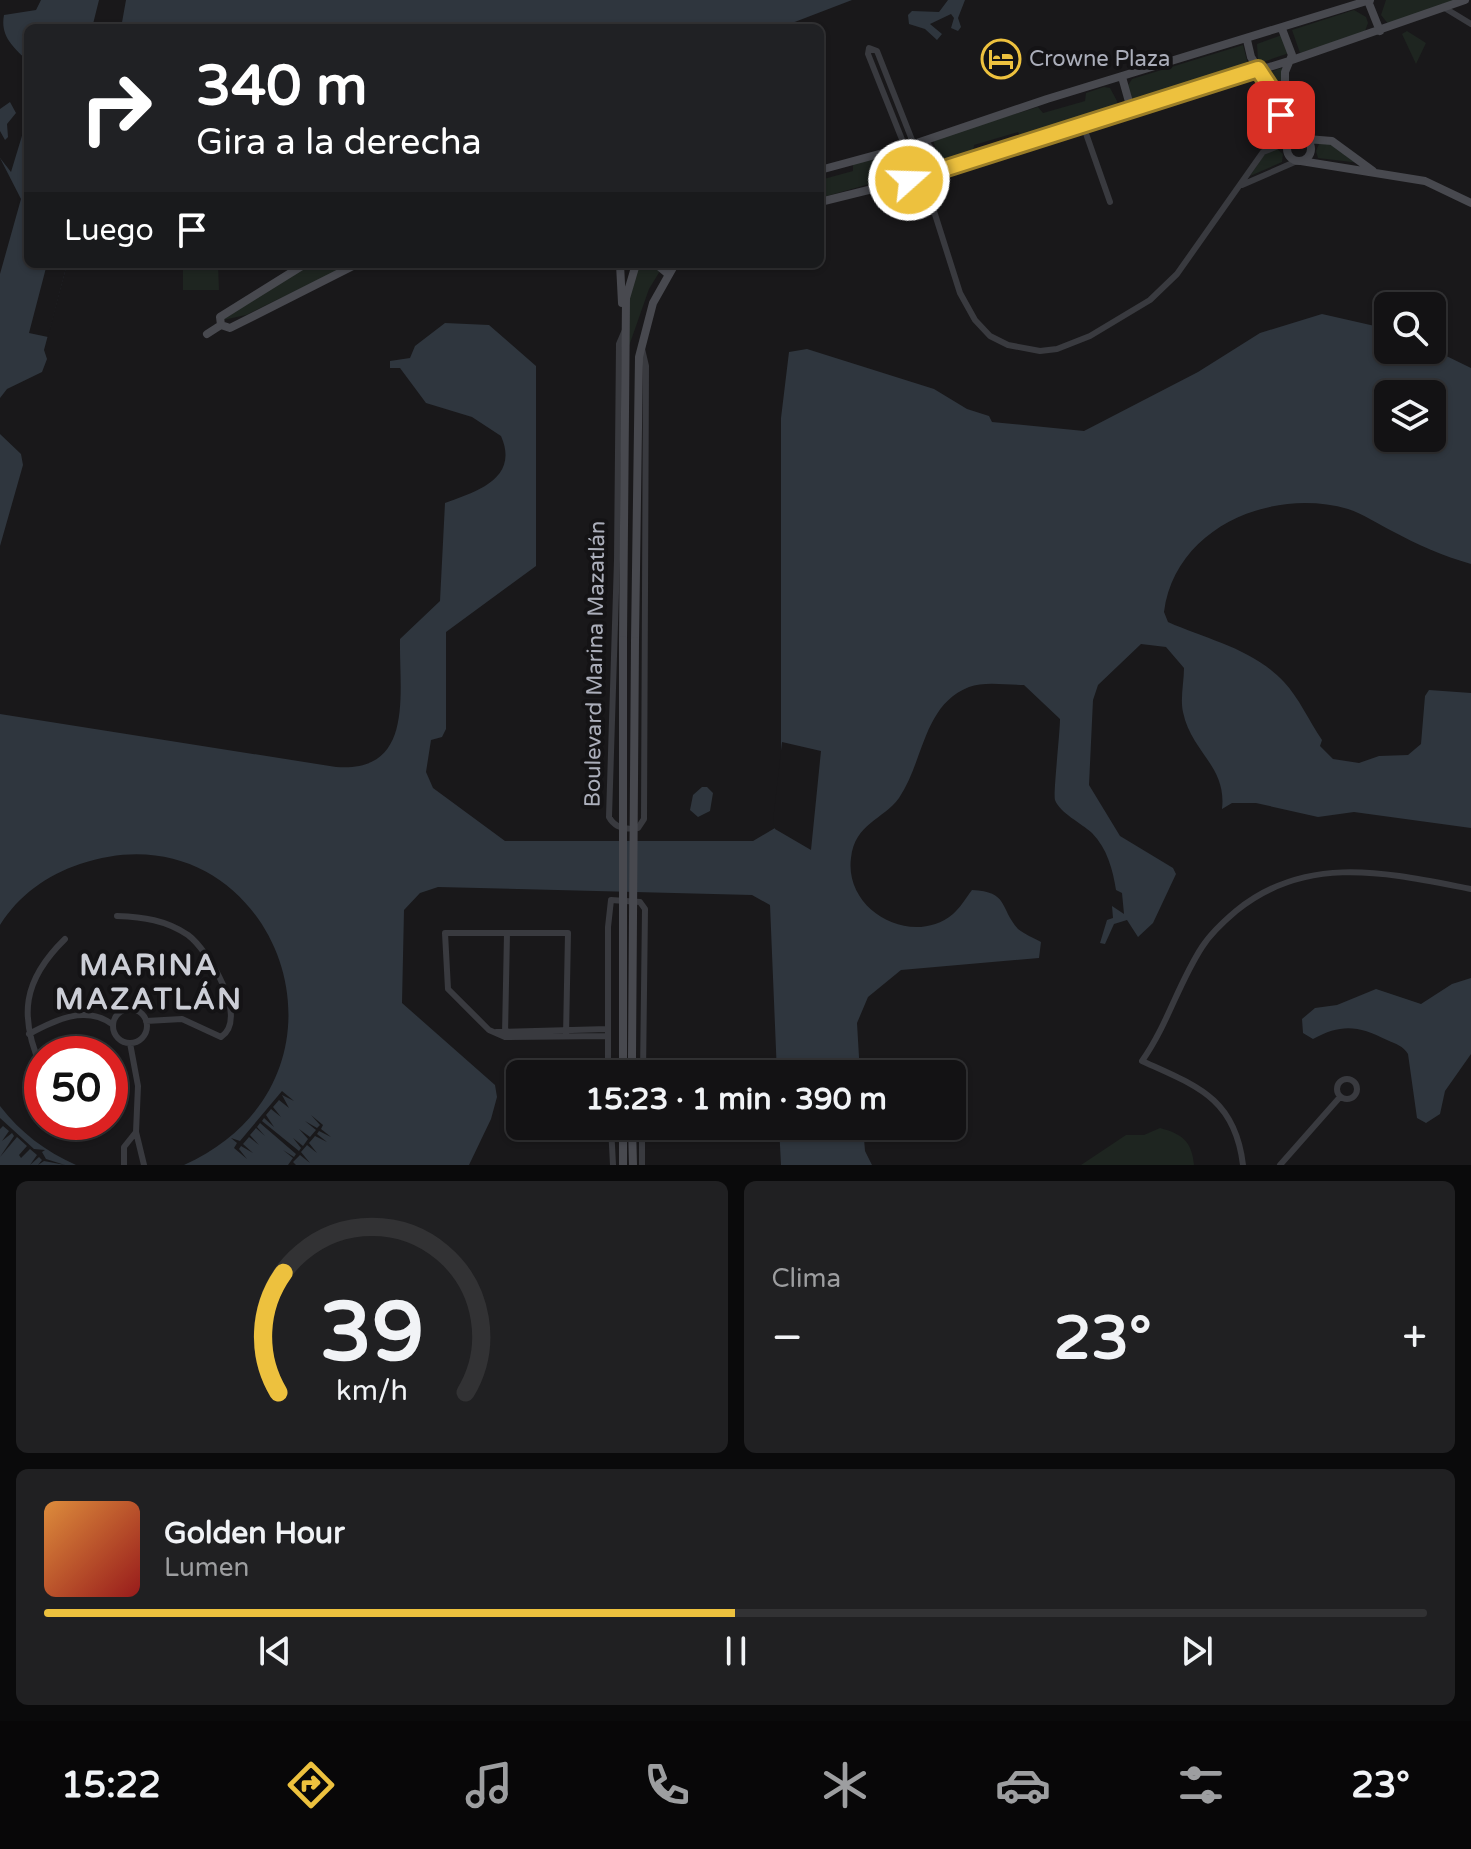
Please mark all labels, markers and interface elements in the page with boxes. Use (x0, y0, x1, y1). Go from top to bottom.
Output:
hotel icon: Crowne Plaza (980, 38, 1022, 80)
place label: Crowne Plaza (1029, 46, 1170, 72)
text: 340 m (196, 53, 367, 120)
icon: right (64, 56, 168, 160)
pin (1247, 81, 1315, 149)
icon: arrive (1259, 93, 1303, 137)
text: Gira a la derecha (196, 121, 482, 164)
position arrow (867, 138, 951, 222)
icon: arrive (170, 208, 214, 252)
text: Luego (64, 212, 154, 249)
map controls (1374, 292, 1446, 452)
button: search (1374, 292, 1446, 364)
button: layers (1374, 380, 1446, 452)
street label: Boulevard Marina Mazatlán (580, 520, 610, 808)
district label: MARINA MAZATLÁN (55, 947, 243, 1018)
speed limit sign: 50 (24, 1036, 128, 1140)
text: 15:23 · 1 min · 390 m (585, 1081, 887, 1118)
text: Clima (772, 1263, 841, 1294)
text: 39 (320, 1283, 424, 1383)
text: 23° (1054, 1303, 1152, 1375)
text: − (772, 1312, 803, 1365)
text: + (1402, 1312, 1427, 1365)
text: km/h (336, 1374, 408, 1408)
text: Golden Hour (164, 1515, 345, 1552)
text: Lumen (164, 1552, 249, 1583)
icon: previous (253, 1629, 297, 1673)
icon: pause (714, 1629, 758, 1673)
icon: next (1175, 1629, 1219, 1673)
icon: directions (283, 1757, 339, 1813)
icon: music (461, 1757, 517, 1813)
icon: phone (639, 1757, 695, 1813)
icon: climate (817, 1757, 873, 1813)
icon: car (995, 1757, 1051, 1813)
icon: filters (1173, 1757, 1229, 1813)
text: 15:22 (61, 1764, 161, 1807)
text: 23° (1351, 1764, 1410, 1807)

